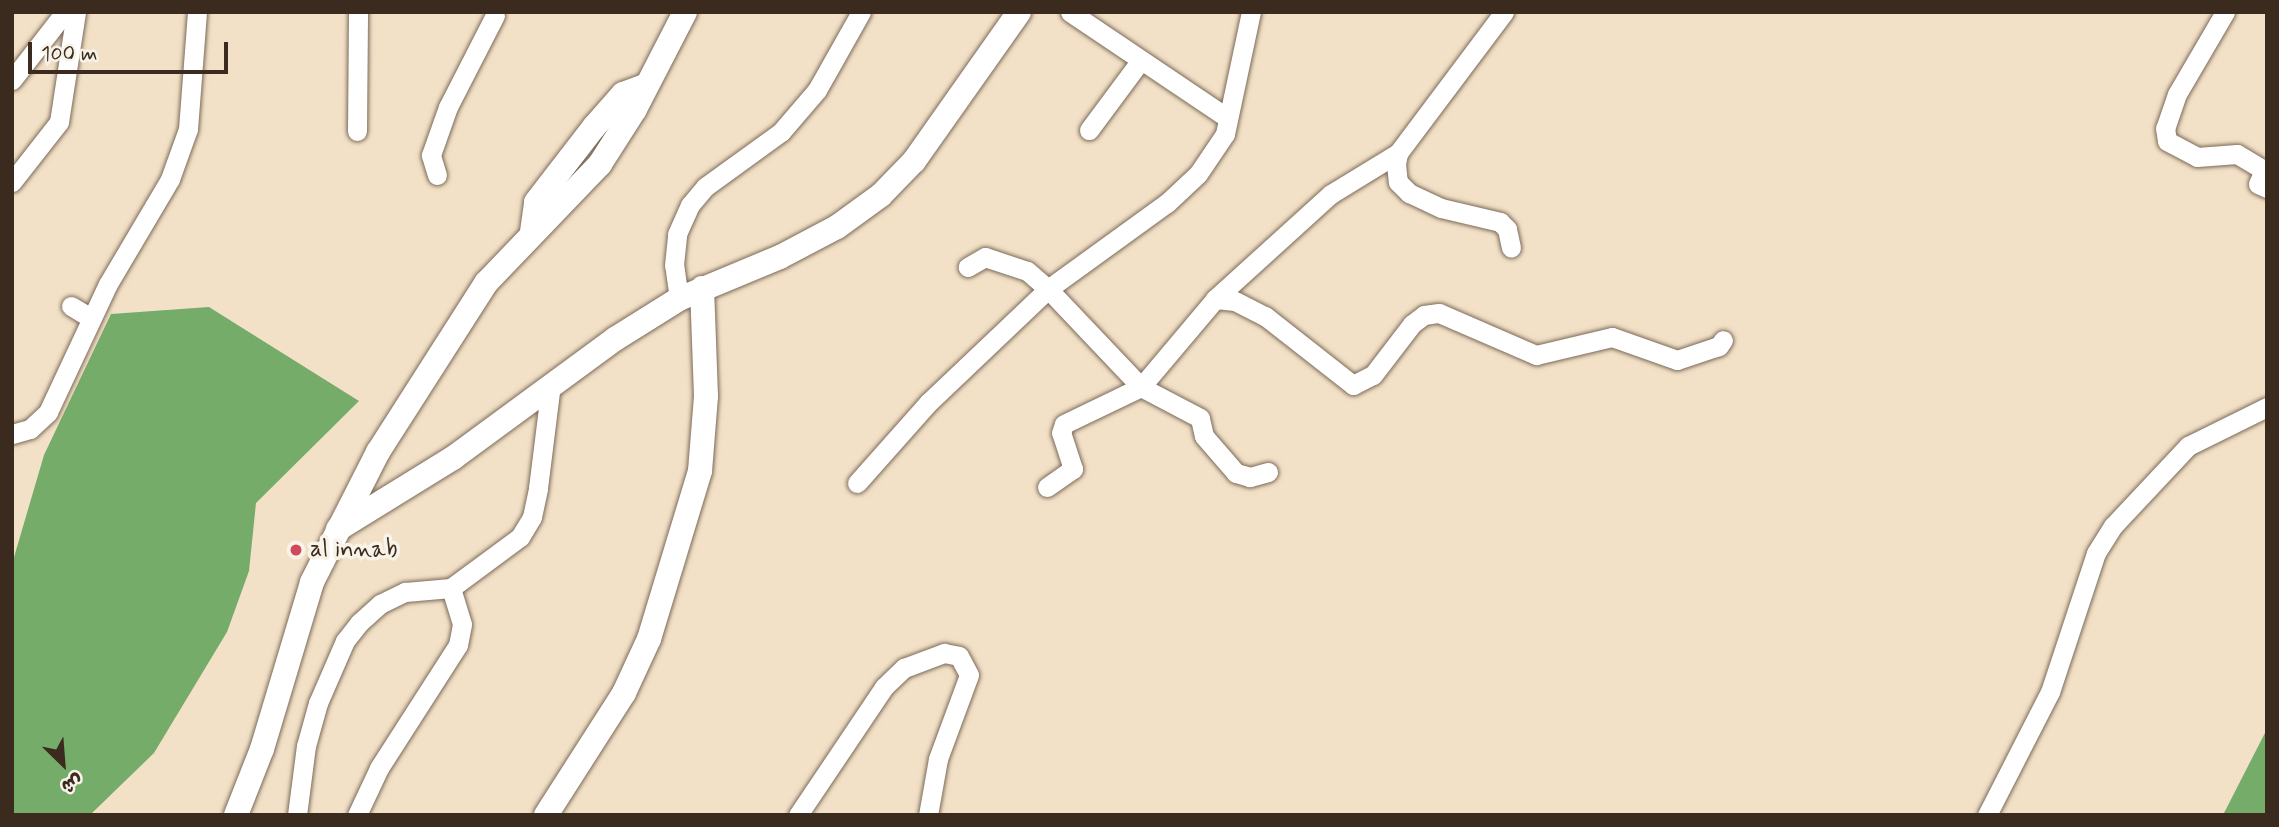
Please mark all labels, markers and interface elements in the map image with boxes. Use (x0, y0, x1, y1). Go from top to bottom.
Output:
scale bar (32, 28, 231, 72)
text: 100 m (41, 40, 97, 68)
place label: al innab (310, 536, 390, 564)
marker: al innab (288, 542, 304, 558)
north arrow (28, 729, 98, 799)
text: ش (57, 768, 87, 799)

